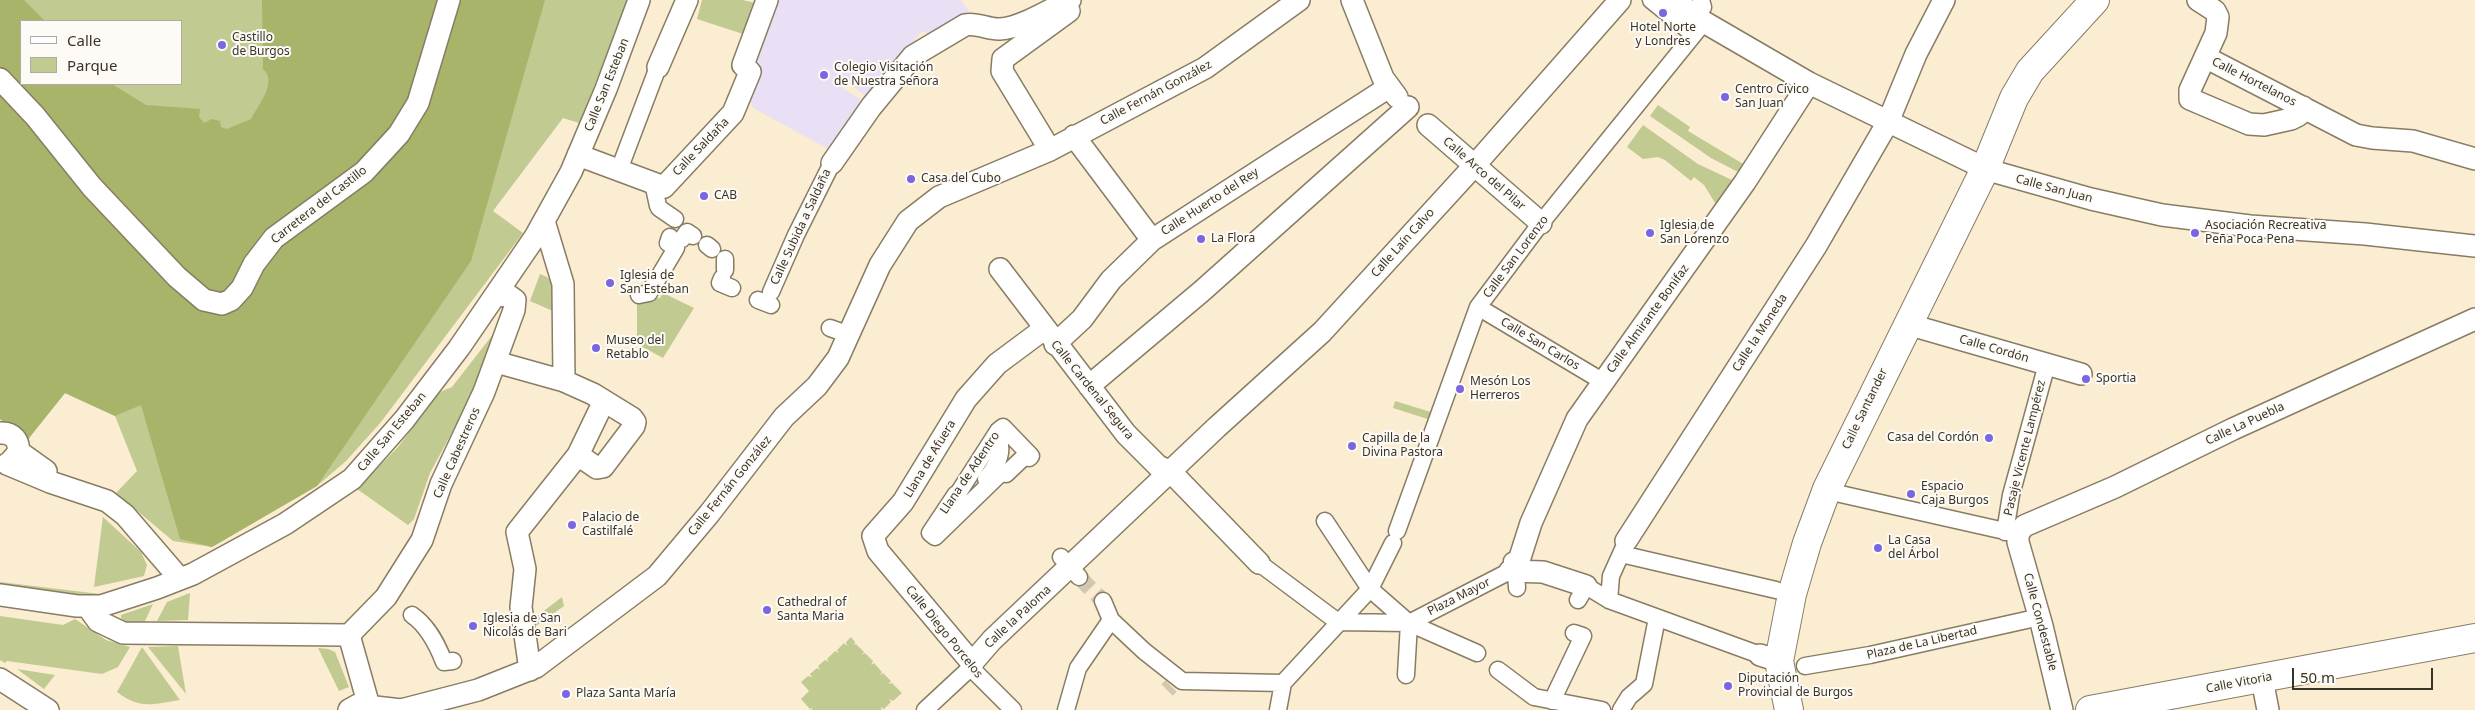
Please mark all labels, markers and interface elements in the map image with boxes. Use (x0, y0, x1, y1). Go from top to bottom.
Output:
marker: Hotel Norte y Londres (1657, 7, 1669, 19)
legend (20, 20, 182, 85)
place label: Hotel Norte y Londres (1630, 21, 1696, 49)
text: Calle (67, 30, 101, 50)
place label: Castillo de Burgos (232, 31, 290, 59)
street label: Calle San Esteban (582, 36, 632, 134)
marker: Castillo de Burgos (216, 39, 228, 51)
text: Parque (67, 55, 117, 75)
street label: Calle Hortelanos (2209, 55, 2299, 109)
street label: Calle Fernán González (1098, 57, 1214, 129)
place label: Colegio Visitación de Nuestra Señora (834, 61, 939, 89)
marker: Colegio Visitación de Nuestra Señora (818, 69, 830, 81)
place label: Centro Cívico San Juan (1735, 83, 1809, 111)
marker: Centro Cívico San Juan (1719, 91, 1731, 103)
street label: Calle Saldaña (670, 115, 732, 179)
street label: Calle Arco del Pilar (1440, 134, 1528, 214)
street label: Carretera del Castillo (268, 163, 370, 247)
street label: Calle Huerto del Rey (1158, 165, 1262, 239)
street label: Calle Subida a Saldaña (768, 167, 834, 287)
place label: Casa del Cubo (921, 172, 1001, 186)
street label: Calle San Juan (2014, 172, 2094, 206)
marker: Casa del Cubo (905, 173, 917, 185)
place label: CAB (714, 189, 737, 203)
marker: CAB (698, 190, 710, 202)
street label: Calle Laín Calvo (1368, 206, 1438, 280)
street label: Calle San Lorenzo (1480, 213, 1552, 301)
place label: Iglesia de San Lorenzo (1660, 219, 1729, 247)
place label: Asociación Recreativa Peña Poca Pena (2205, 219, 2326, 247)
marker: Iglesia de San Lorenzo (1644, 227, 1656, 239)
marker: Asociación Recreativa Peña Poca Pena (2189, 227, 2201, 239)
place label: La Flora (1211, 232, 1255, 246)
marker: La Flora (1195, 233, 1207, 245)
street label: Calle Almirante Bonifaz (1604, 262, 1692, 376)
place label: Iglesia de San Esteban (620, 269, 689, 297)
marker: Iglesia de San Esteban (604, 277, 616, 289)
street label: Calle la Moneda (1730, 291, 1790, 375)
street label: Calle San Carlos (1498, 315, 1582, 373)
street label: Calle Cordón (1957, 332, 2031, 366)
place label: Museo del Retablo (606, 334, 664, 362)
street label: Calle Cardenal Segura (1048, 337, 1136, 443)
marker: Museo del Retablo (590, 342, 602, 354)
street label: Calle Santander (1839, 366, 1891, 452)
place label: Sportia (2096, 372, 2136, 386)
marker: Sportia (2080, 373, 2092, 385)
place label: Mesón Los Herreros (1470, 375, 1530, 403)
street label: Pasaje Vicente Lampérez (2001, 379, 2049, 517)
marker: Mesón Los Herreros (1454, 383, 1466, 395)
street label: Calle San Esteban (355, 389, 429, 475)
street label: Calle La Puebla (2203, 399, 2287, 449)
street label: Calle Cabestreros (430, 405, 484, 501)
street label: Llana de Afuera (901, 418, 959, 500)
street label: Llana de Adentro (937, 429, 1003, 517)
place label: Casa del Cordón (1887, 431, 1979, 445)
place label: Capilla de la Divina Pastora (1362, 432, 1443, 460)
marker: Casa del Cordón (1983, 432, 1995, 444)
street label: Calle Fernán González (685, 433, 775, 539)
marker: Capilla de la Divina Pastora (1346, 440, 1358, 452)
place label: Espacio Caja Burgos (1921, 480, 1989, 508)
marker: Espacio Caja Burgos (1905, 488, 1917, 500)
place label: Palacio de Castilfalé (582, 511, 639, 539)
marker: Palacio de Castilfalé (566, 519, 578, 531)
place label: La Casa del Árbol (1888, 534, 1939, 562)
marker: La Casa del Árbol (1872, 542, 1884, 554)
street label: Calle Condestable (2020, 571, 2060, 673)
street label: Plaza Mayor (1425, 575, 1493, 619)
street label: Calle Diego Porcelos (902, 583, 986, 681)
street label: Calle la Paloma (982, 583, 1054, 651)
place label: Cathedral of Santa Maria (777, 596, 846, 624)
marker: Cathedral of Santa Maria (761, 604, 773, 616)
place label: Iglesia de San Nicolás de Bari (483, 612, 567, 640)
marker: Iglesia de San Nicolás de Bari (467, 620, 479, 632)
street label: Plaza de La Libertad (1865, 623, 1979, 663)
scale bar (2295, 658, 2436, 690)
text: 50 m (2300, 667, 2335, 687)
street label: Calle Vitoria (2205, 670, 2273, 696)
place label: Diputación Provincial de Burgos (1738, 672, 1853, 700)
marker: Diputación Provincial de Burgos (1722, 680, 1734, 692)
place label: Plaza Santa María (576, 687, 676, 701)
marker: Plaza Santa María (560, 688, 572, 700)

